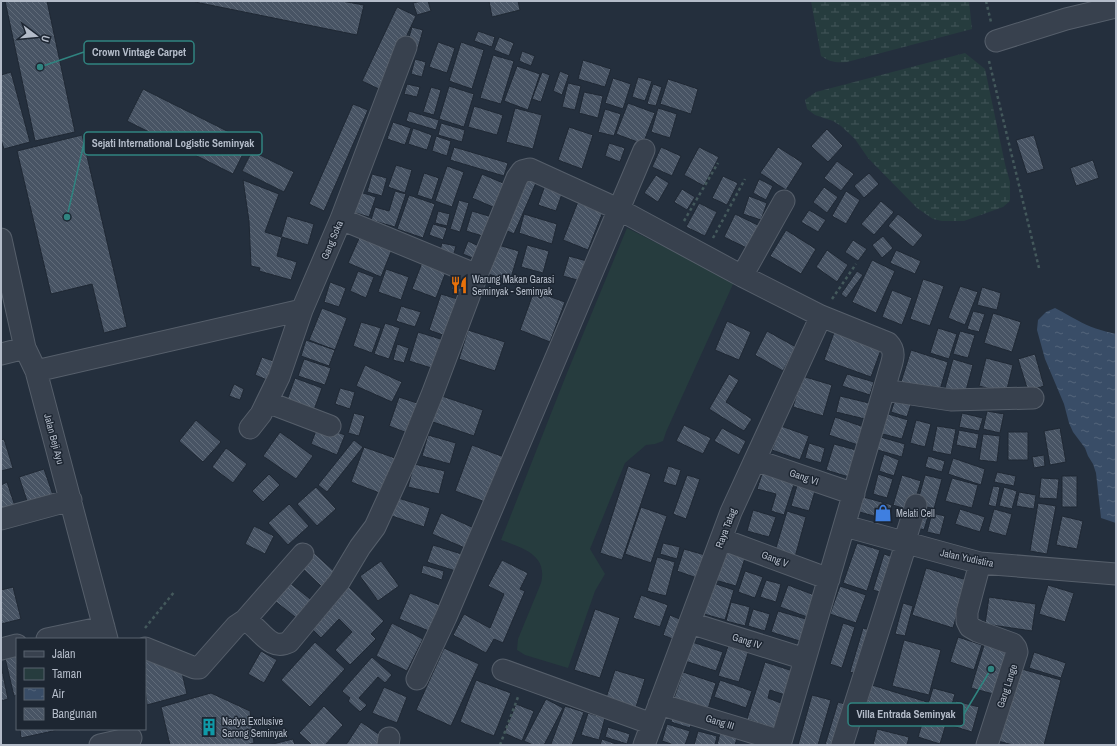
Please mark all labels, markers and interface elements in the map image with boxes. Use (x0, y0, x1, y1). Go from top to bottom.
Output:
north arrow (16, 16, 56, 56)
text: U (38, 34, 53, 44)
callout: Crown Vintage Carpet (84, 41, 194, 64)
text: Crown Vintage Carpet (92, 45, 186, 59)
callout: Sejati International Logistic Seminyak (84, 132, 262, 155)
text: Sejati International Logistic Seminyak (92, 136, 255, 150)
street label: Gang Soka (318, 218, 346, 261)
place label: Warung Makan Garasi Seminyak - Seminyak (472, 273, 554, 298)
restaurant icon: Warung Makan Garasi Seminyak - Seminyak (449, 275, 469, 295)
street label: Jalan Beji Ayu (41, 412, 67, 466)
street label: Gang VI (788, 466, 820, 488)
shop icon: Melati Cell (873, 503, 893, 523)
street label: Raya Tatag (712, 506, 740, 550)
place label: Melati Cell (896, 507, 935, 520)
street label: Jalan Yudistira (939, 546, 995, 570)
street label: Gang V (760, 548, 791, 570)
street label: Gang IV (731, 630, 764, 652)
legend (16, 638, 146, 730)
text: Jalan (52, 646, 76, 662)
street label: Gang Lange (994, 662, 1020, 709)
text: Taman (52, 666, 82, 682)
text: Air (51, 686, 65, 702)
callout: Villa Entrada Seminyak (848, 703, 964, 726)
text: Bangunan (52, 706, 97, 722)
text: Villa Entrada Seminyak (856, 707, 957, 721)
street label: Gang III (704, 712, 736, 732)
place label: Nadya Exclusive Sarong Seminyak (222, 715, 288, 740)
building icon: Nadya Exclusive Sarong Seminyak (199, 717, 219, 737)

